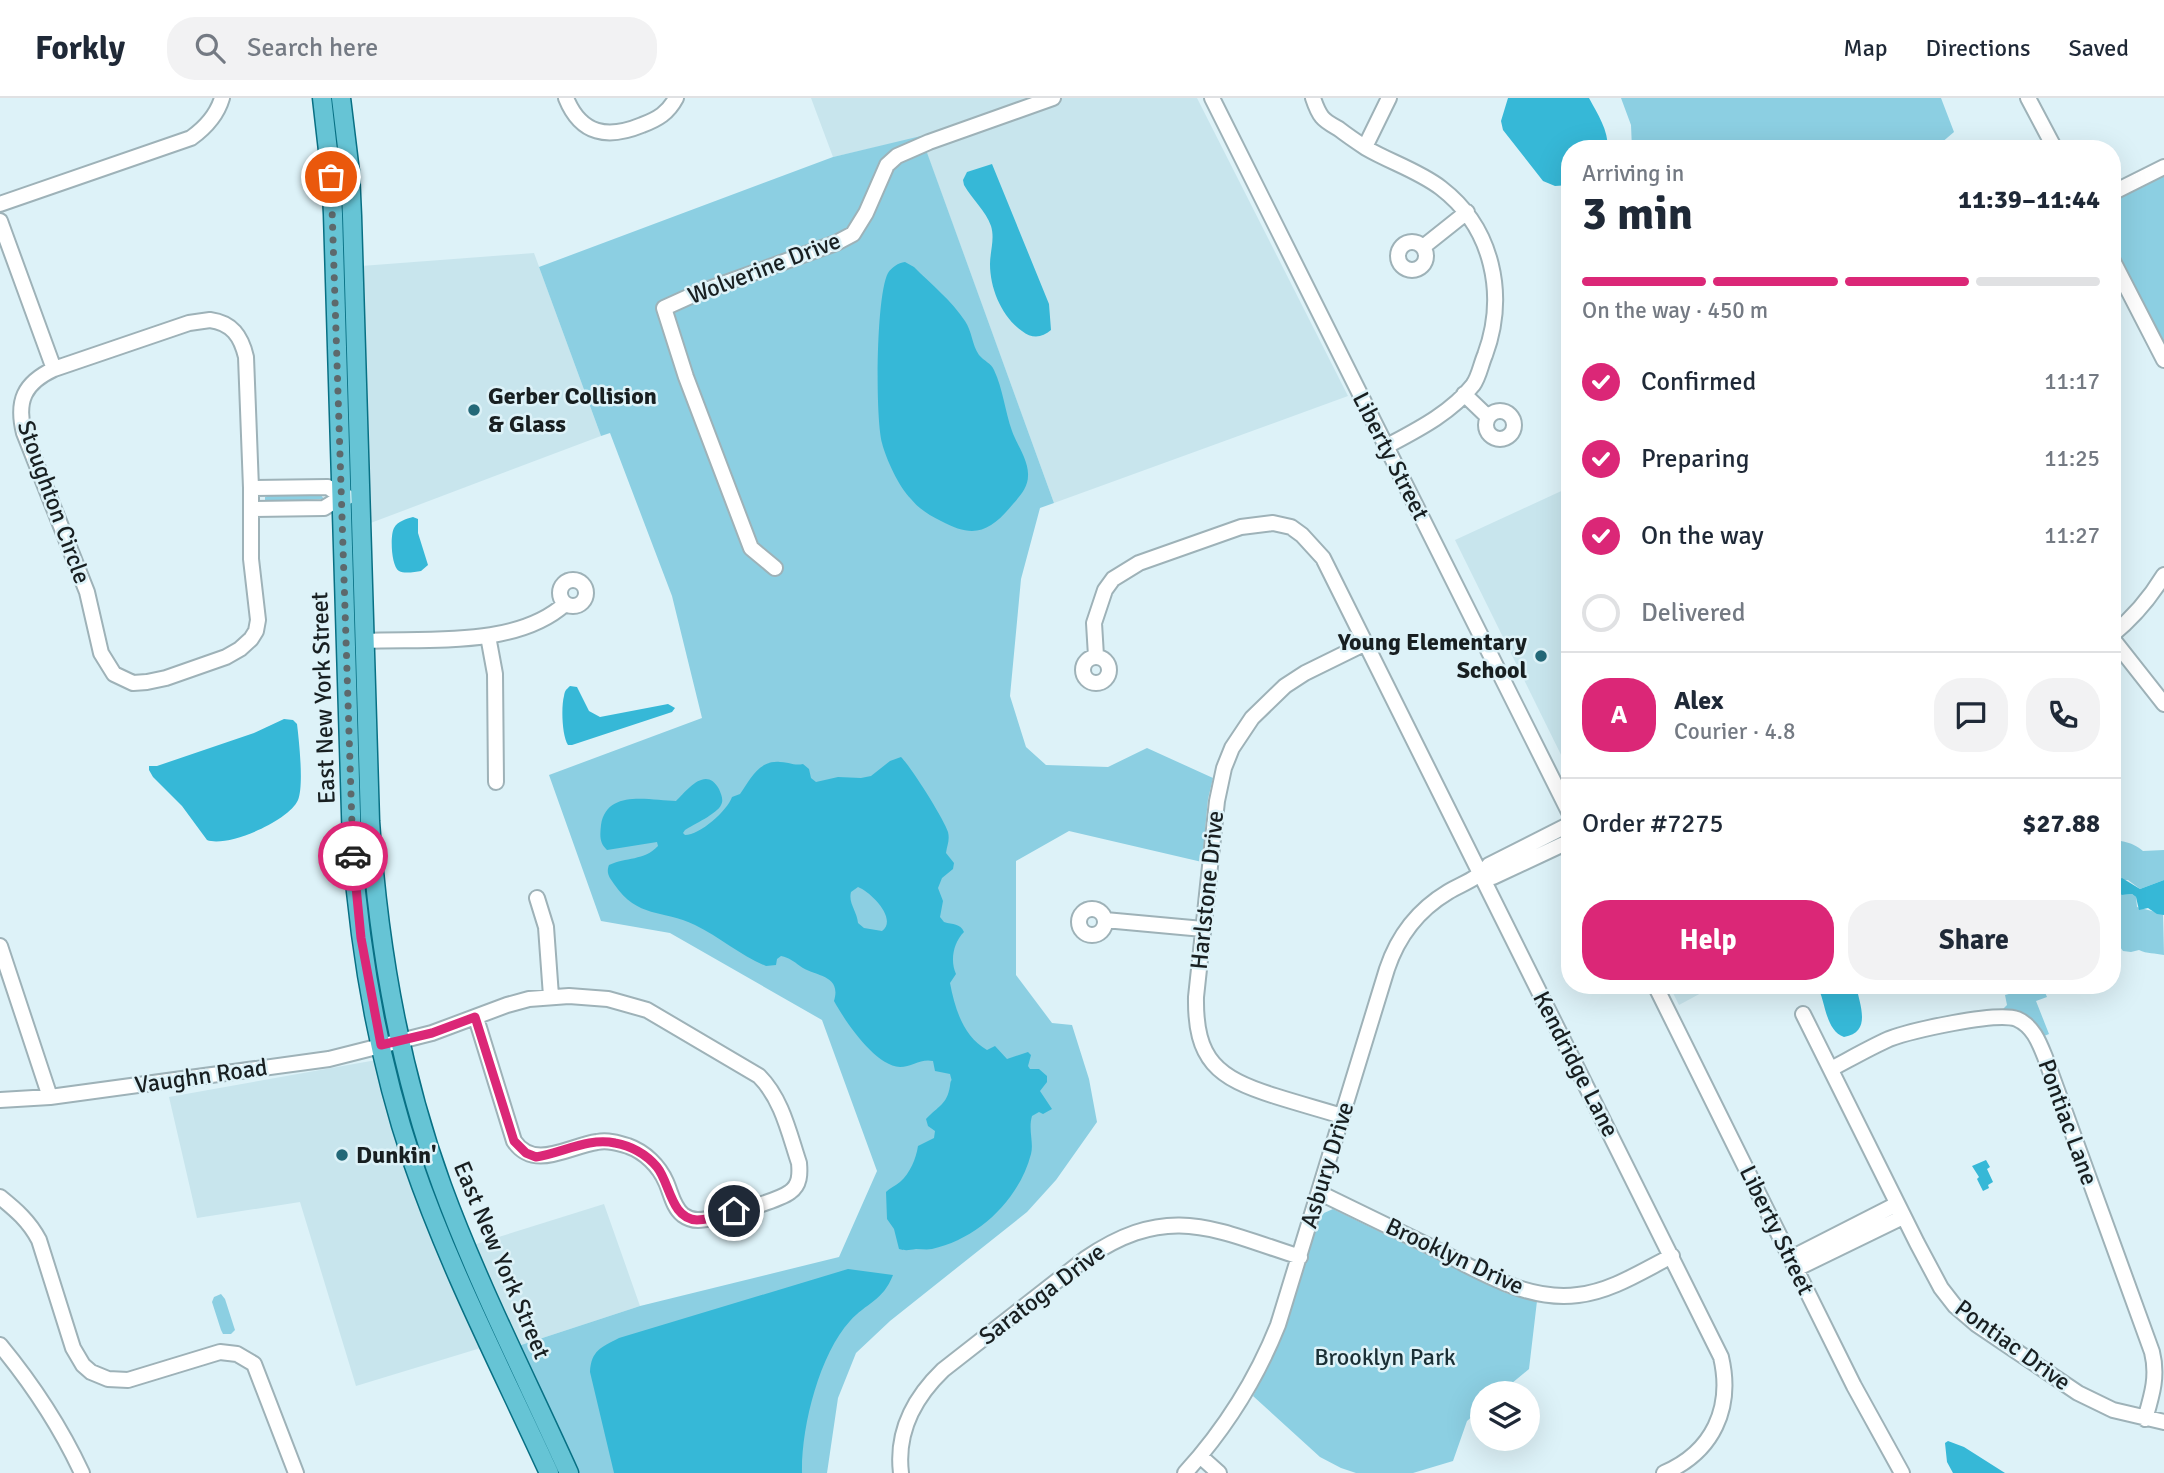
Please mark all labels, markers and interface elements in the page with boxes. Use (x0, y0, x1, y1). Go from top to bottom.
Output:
search box (167, 17, 657, 80)
text: Forkly (35, 28, 125, 69)
icon: search (191, 29, 229, 67)
text: Search here (247, 32, 378, 64)
text: Map (1843, 33, 1888, 63)
text: Directions (1926, 33, 2031, 63)
text: Saved (2069, 33, 2129, 63)
pin (301, 147, 361, 207)
icon: bag (312, 158, 350, 196)
text: Arriving in (1582, 159, 1684, 188)
text: 11:39–11:44 (1958, 184, 2100, 216)
text: 3 min (1582, 186, 1693, 242)
street label: Wolverine Drive (683, 225, 845, 311)
text: On the way · 450 m (1582, 296, 1768, 325)
icon: check (1582, 363, 1620, 401)
text: Confirmed (1641, 366, 1756, 398)
text: 11:17 (2044, 367, 2100, 396)
place label: Gerber Collision & Glass (488, 381, 657, 439)
street label: Liberty Street (1346, 387, 1436, 525)
marker: Gerber Collision & Glass (466, 402, 482, 418)
street label: Stoughton Circle (11, 416, 97, 588)
icon: check (1582, 440, 1620, 478)
text: Preparing (1641, 443, 1749, 475)
text: 11:25 (2044, 444, 2100, 473)
icon: check (1582, 517, 1620, 555)
text: On the way (1641, 520, 1764, 552)
text: 11:27 (2044, 521, 2100, 550)
street label: East New York Street (304, 591, 342, 805)
text: Delivered (1641, 597, 1746, 629)
place label: Young Elementary School (1337, 627, 1527, 685)
marker: Young Elementary School (1533, 648, 1549, 664)
button: chat (1934, 678, 2008, 752)
button: phone (2026, 678, 2100, 752)
text: Alex (1674, 685, 1724, 717)
text: A (1611, 699, 1627, 731)
text: Courier · 4.8 (1674, 717, 1795, 746)
text: Order #7275 (1582, 808, 1723, 840)
text: $27.88 (2022, 808, 2100, 840)
street label: Harlstone Drive (1184, 809, 1230, 971)
courier (318, 821, 388, 891)
icon: car (334, 837, 372, 875)
button: Help (1582, 900, 1834, 980)
button: Share (1848, 900, 2100, 980)
street label: Kendridge Lane (1526, 986, 1626, 1142)
street label: Vaughn Road (133, 1052, 269, 1100)
street label: Pontiac Lane (2031, 1055, 2105, 1189)
street label: Asbury Drive (1294, 1098, 1360, 1232)
place label: Dunkin' (356, 1140, 437, 1170)
marker: Dunkin' (334, 1147, 350, 1163)
street label: East New York Street (447, 1156, 557, 1364)
street label: Liberty Street (1733, 1160, 1821, 1300)
pin (704, 1181, 764, 1241)
icon: home (715, 1192, 753, 1230)
street label: Brooklyn Drive (1381, 1211, 1529, 1301)
street label: Saratoga Drive (973, 1237, 1111, 1351)
street label: Pontiac Drive (1949, 1293, 2077, 1397)
park label: Brooklyn Park (1314, 1342, 1456, 1372)
map controls (1470, 1381, 1540, 1451)
button: layers (1470, 1381, 1540, 1451)

